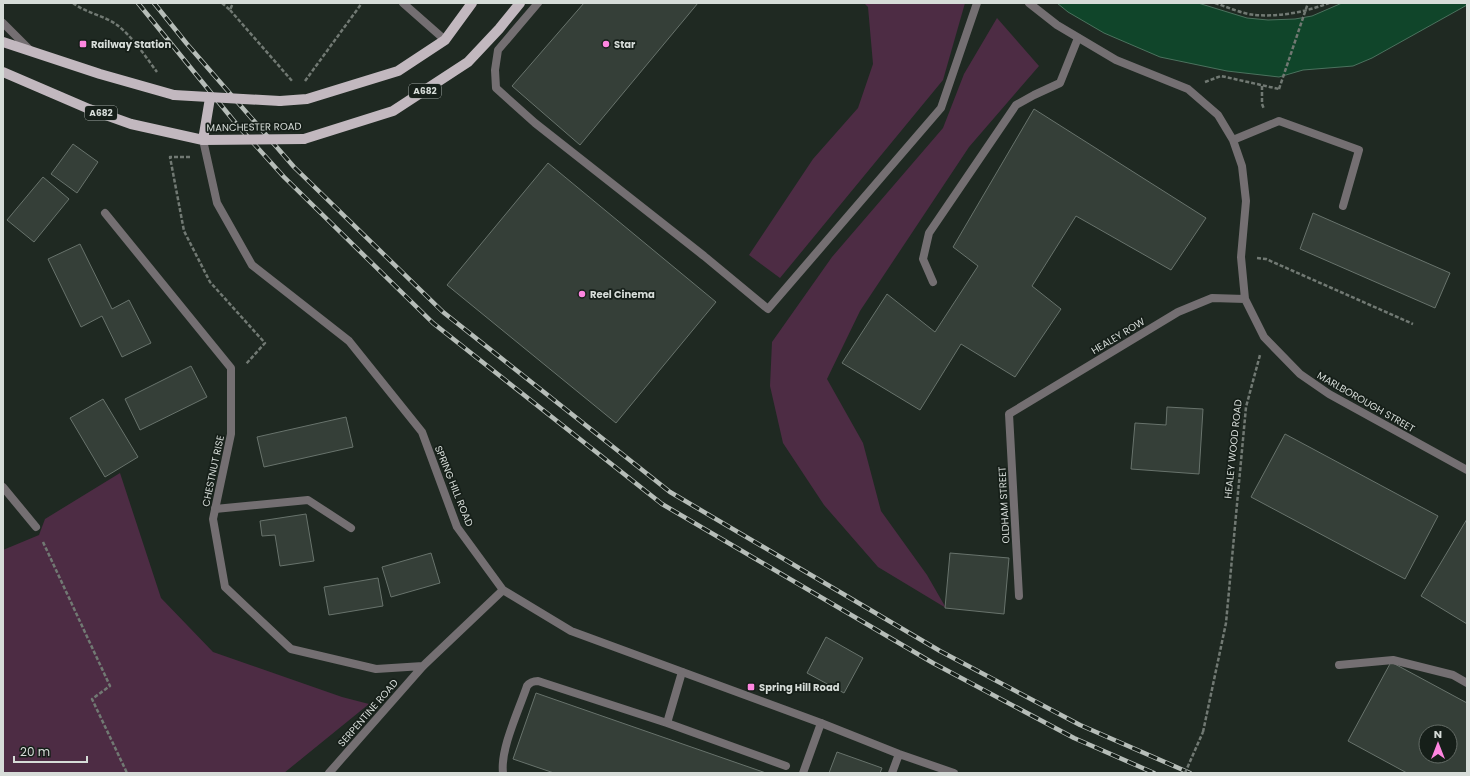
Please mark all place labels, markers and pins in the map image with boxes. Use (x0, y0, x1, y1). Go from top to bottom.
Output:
place label: Railway Station (91, 37, 171, 52)
place label: Star (614, 37, 636, 52)
marker: Railway Station (78, 39, 88, 49)
marker: Star (601, 39, 611, 49)
place label: Reel Cinema (590, 287, 655, 302)
marker: Reel Cinema (577, 289, 587, 299)
place label: Spring Hill Road (759, 680, 840, 695)
marker: Spring Hill Road (746, 682, 756, 692)

